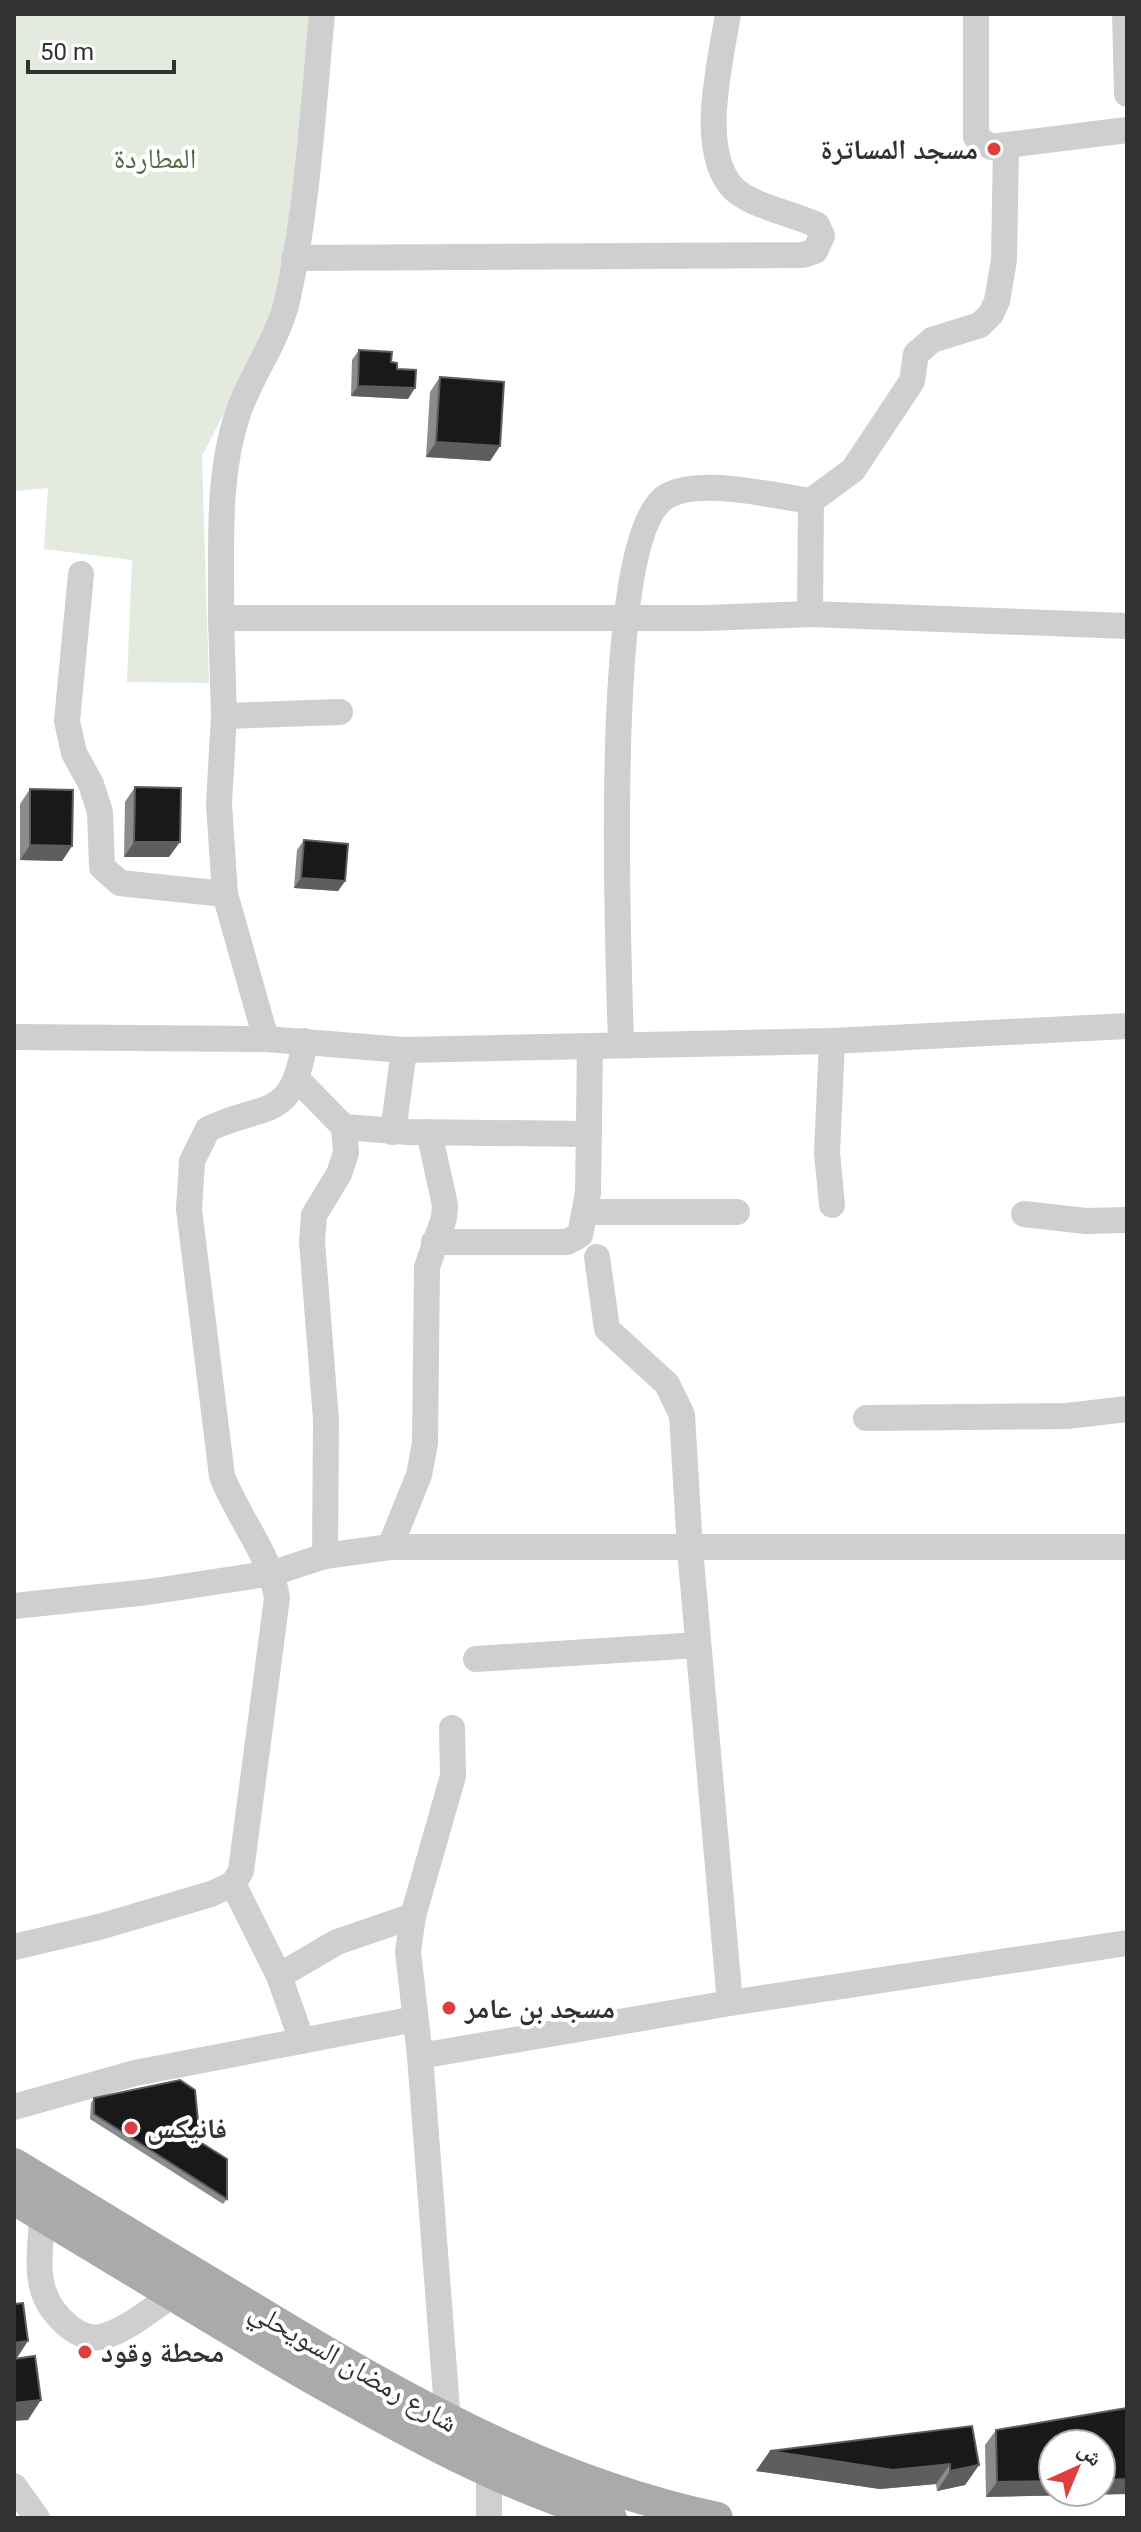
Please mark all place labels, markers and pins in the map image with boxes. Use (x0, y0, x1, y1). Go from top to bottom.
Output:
place label: مسجد المساترة (821, 133, 978, 166)
marker: مسجد المساترة (985, 140, 1003, 158)
place label: مسجد بن عامر (464, 1992, 615, 2026)
marker: مسجد بن عامر (440, 1999, 458, 2017)
place label: فانيكس (147, 2112, 227, 2145)
marker: فانيكس (122, 2119, 140, 2137)
place label: محطة وقود (101, 2336, 224, 2369)
marker: محطة وقود (76, 2343, 94, 2361)

